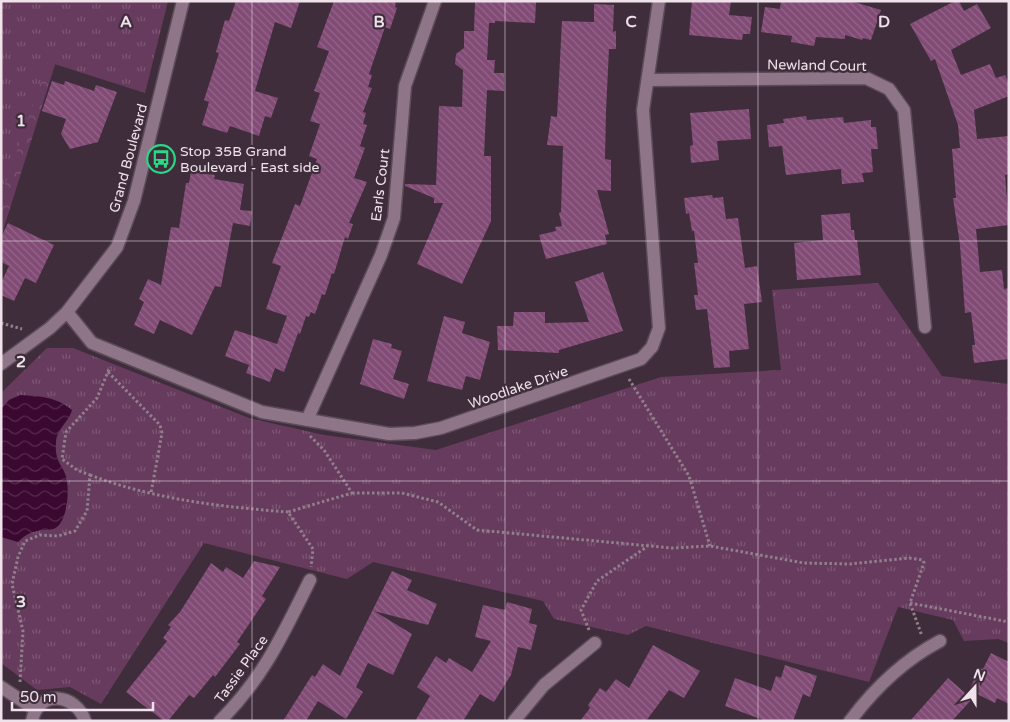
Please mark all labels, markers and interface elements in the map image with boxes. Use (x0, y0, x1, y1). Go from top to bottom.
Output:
text: A (120, 12, 132, 32)
text: B (373, 12, 385, 32)
text: C (625, 12, 637, 32)
text: D (878, 12, 890, 32)
street label: Newland Court (767, 56, 868, 75)
street label: Grand Boulevard (106, 102, 151, 214)
text: 1 (16, 111, 26, 131)
place label: Stop 35B Grand Boulevard - East side (180, 143, 320, 176)
bus stop icon: Stop 35B Grand Boulevard - East side (146, 144, 176, 174)
street label: Earls Court (368, 147, 393, 222)
text: 2 (16, 352, 26, 372)
street label: Woodlake Drive (466, 362, 570, 412)
text: 3 (16, 592, 26, 612)
street label: Tassie Place (211, 632, 272, 707)
north arrow (950, 662, 1000, 712)
text: N (971, 665, 988, 685)
scale bar (12, 680, 154, 712)
text: 50 m (20, 688, 57, 706)

